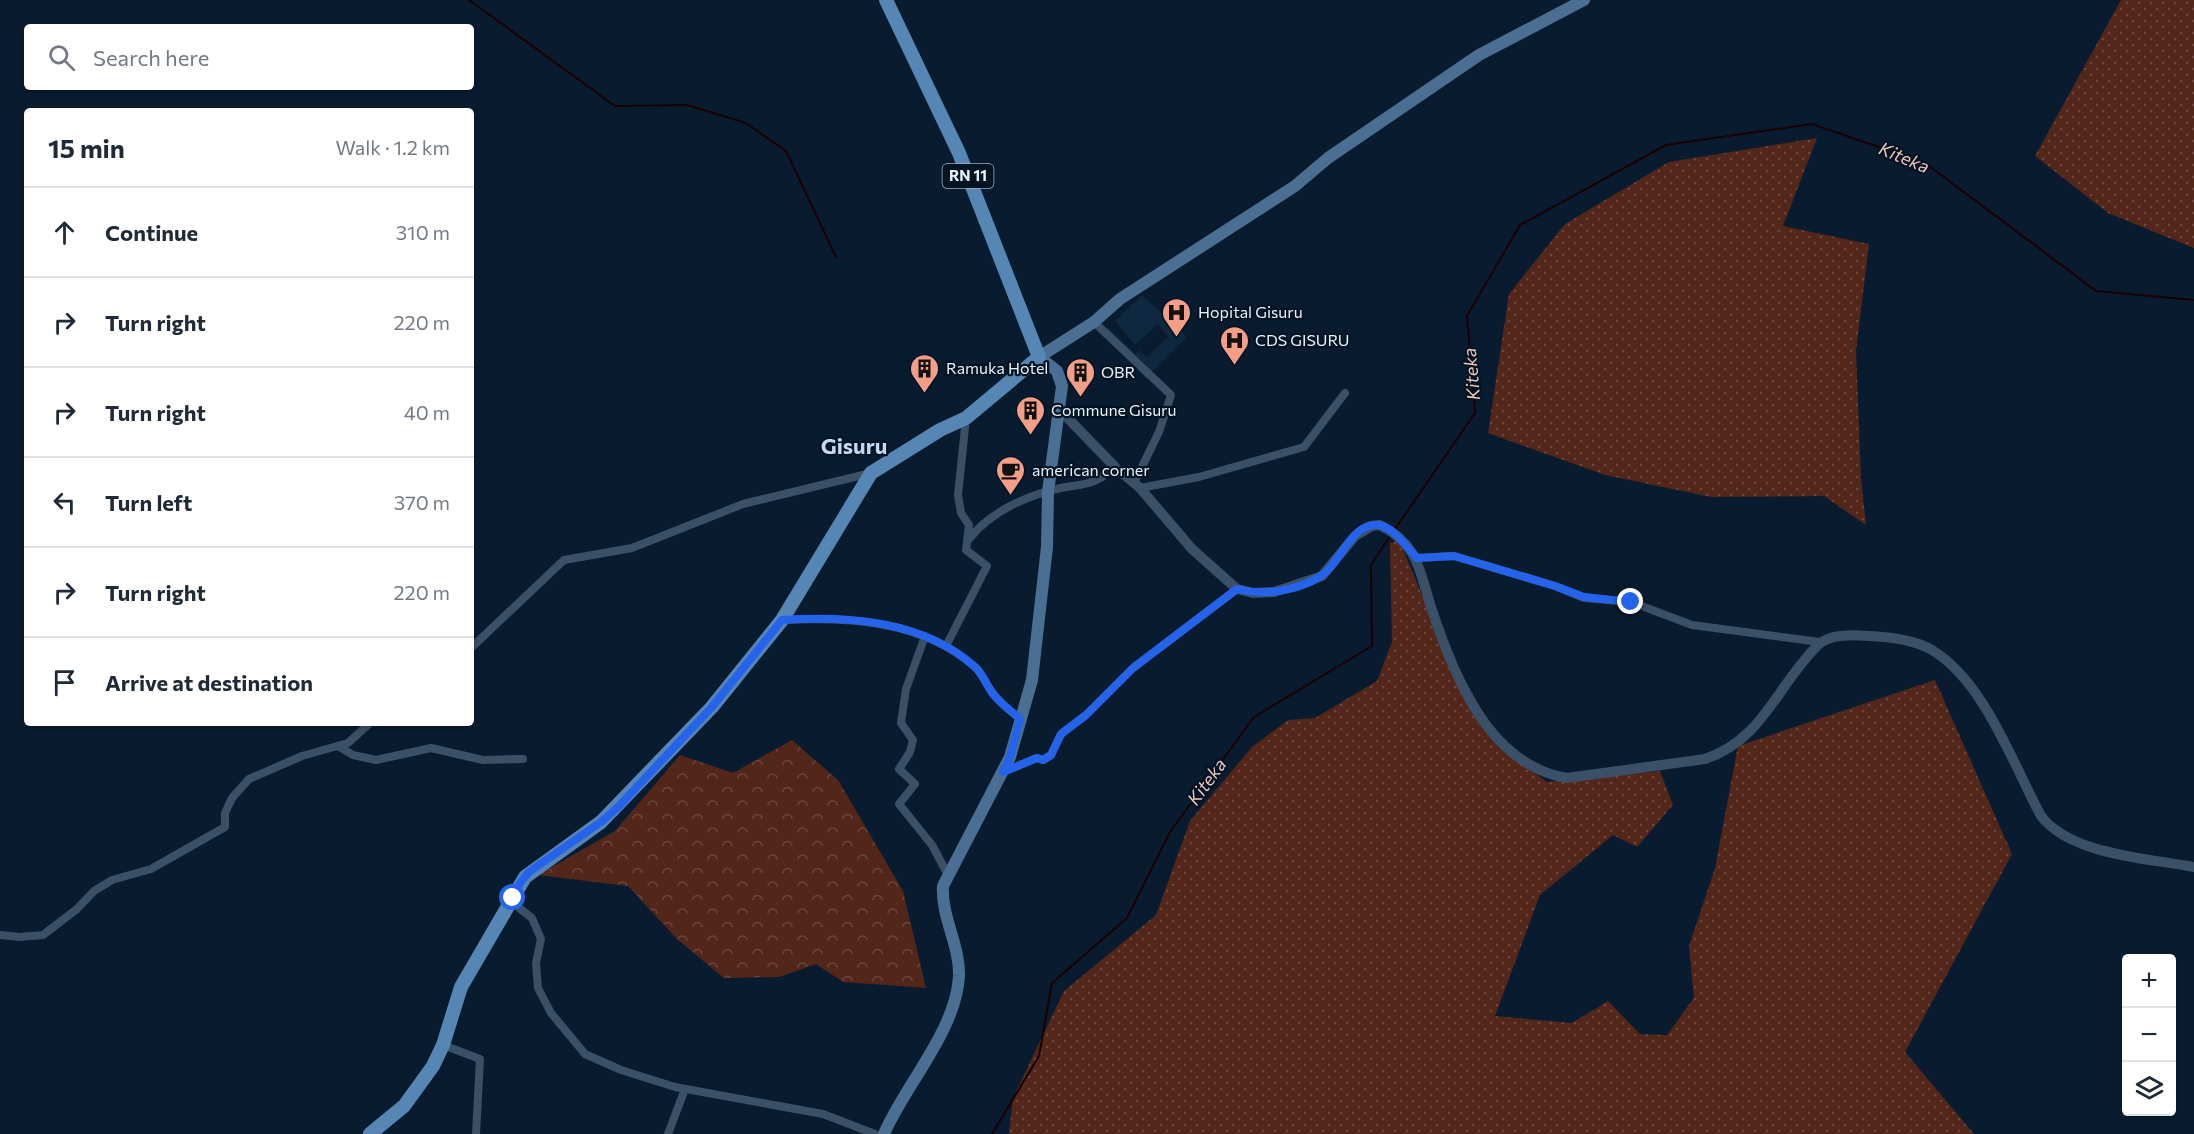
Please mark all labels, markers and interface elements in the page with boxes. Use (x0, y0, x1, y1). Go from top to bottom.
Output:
search box (24, 24, 474, 90)
icon: search (45, 41, 78, 74)
text: Search here (93, 44, 209, 71)
text: 15 min (48, 132, 125, 163)
text: Walk · 1.2 km (335, 135, 450, 159)
water label: Kiteka (1876, 137, 1933, 177)
road number: RN 11 (942, 164, 994, 188)
icon: ahead (48, 216, 81, 249)
text: Continue (105, 219, 198, 246)
text: 310 m (396, 220, 450, 244)
hospital icon: Hopital Gisuru (1161, 296, 1193, 338)
place label: Hopital Gisuru (1198, 302, 1303, 321)
icon: right (48, 306, 81, 339)
text: Turn right (105, 309, 206, 336)
text: 220 m (394, 310, 450, 334)
hospital icon: CDS GISURU (1218, 324, 1250, 366)
place label: CDS GISURU (1255, 330, 1350, 349)
water label: Kiteka (1458, 347, 1484, 401)
building icon: Ramuka Hotel (909, 352, 941, 394)
building icon: OBR (1064, 356, 1096, 398)
place label: Ramuka Hotel (946, 358, 1048, 377)
place label: OBR (1101, 362, 1135, 381)
building icon: Commune Gisuru (1014, 394, 1046, 436)
icon: right (48, 396, 81, 429)
text: Turn right (105, 399, 206, 426)
text: 40 m (404, 400, 450, 424)
place label: Commune Gisuru (1051, 400, 1176, 419)
district label: Gisuru (821, 432, 887, 459)
cafe icon: american corner (995, 454, 1027, 496)
place label: american corner (1032, 460, 1150, 479)
icon: left (48, 486, 81, 519)
text: Turn left (105, 489, 192, 516)
text: 370 m (394, 490, 450, 514)
icon: right (48, 576, 81, 609)
text: Turn right (105, 579, 206, 606)
text: 220 m (394, 580, 450, 604)
route end (1617, 588, 1643, 614)
icon: arrive (48, 666, 81, 699)
text: Arrive at destination (105, 669, 313, 696)
water label: Kiteka (1182, 754, 1231, 809)
route start (499, 884, 525, 910)
map controls (2122, 954, 2176, 1116)
button: + (2122, 954, 2176, 1008)
button: − (2122, 1008, 2176, 1062)
button: layers (2122, 1062, 2176, 1116)

